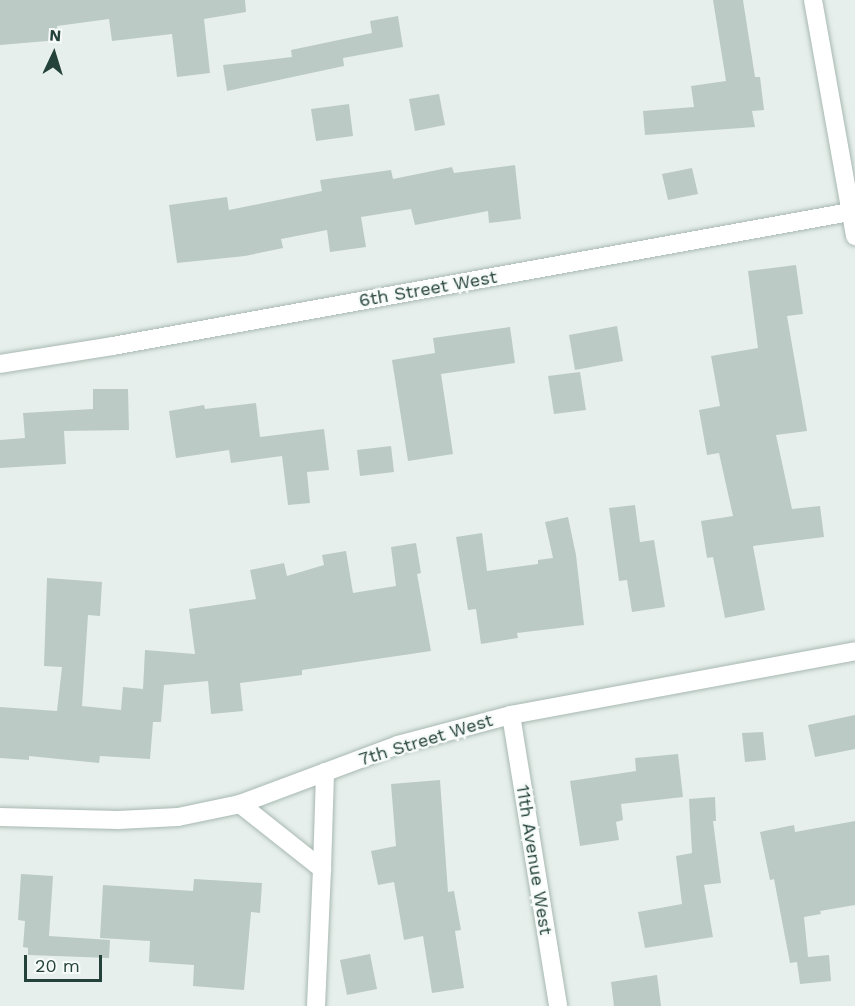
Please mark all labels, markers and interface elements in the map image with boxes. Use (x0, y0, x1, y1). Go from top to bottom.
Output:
north arrow (24, 24, 84, 84)
text: N (49, 26, 62, 45)
street label: 6th Street West (357, 266, 499, 312)
street label: 7th Street West (356, 709, 496, 771)
street label: 11th Avenue West (511, 783, 557, 937)
scale bar (27, 943, 105, 981)
text: 20 m (35, 955, 80, 976)

